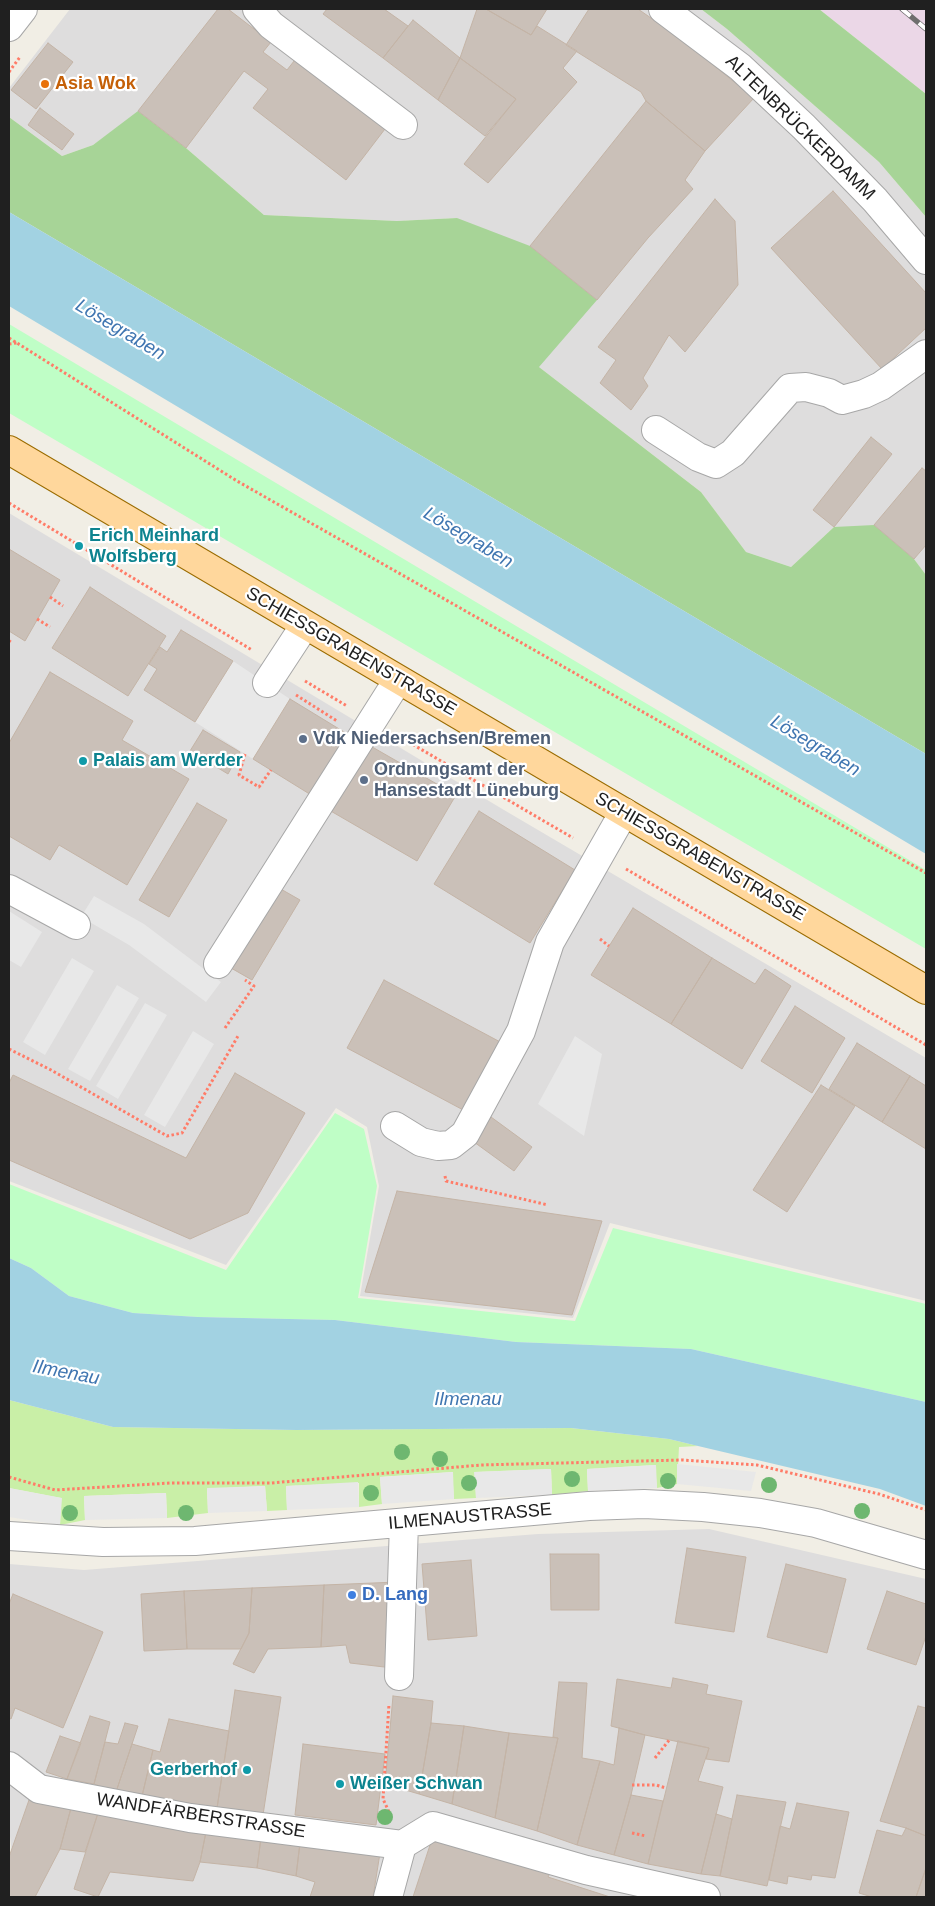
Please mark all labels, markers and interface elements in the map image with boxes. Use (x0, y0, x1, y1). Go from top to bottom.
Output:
street label: ALTENBRÜCKERDAMM (721, 51, 879, 205)
place label: Asia Wok (55, 73, 136, 95)
marker: Asia Wok (39, 78, 51, 90)
water label: Lösegraben (71, 294, 169, 366)
water label: Lösegraben (419, 502, 517, 574)
place label: Erich Meinhard Wolfsberg (89, 525, 219, 568)
marker: Erich Meinhard Wolfsberg (73, 540, 85, 552)
street label: SCHIESSGRABENSTRASSE (242, 583, 460, 721)
water label: Lösegraben (766, 710, 864, 782)
place label: Vdk Niedersachsen/Bremen (313, 728, 551, 750)
marker: Vdk Niedersachsen/Bremen (297, 733, 309, 745)
place label: Palais am Werder (93, 750, 243, 772)
marker: Palais am Werder (77, 755, 89, 767)
place label: Ordnungsamt der Hansestadt Lüneburg (374, 759, 559, 802)
marker: Ordnungsamt der Hansestadt Lüneburg (358, 774, 370, 786)
street label: SCHIESSGRABENSTRASSE (591, 788, 809, 926)
water label: Ilmenau (31, 1355, 101, 1391)
water label: Ilmenau (434, 1389, 502, 1411)
street label: ILMENAUSTRASSE (387, 1499, 553, 1535)
place label: D. Lang (362, 1584, 428, 1606)
marker: D. Lang (346, 1589, 358, 1601)
place label: Gerberhof (150, 1759, 237, 1781)
marker: Gerberhof (241, 1764, 253, 1776)
place label: Weißer Schwan (350, 1773, 483, 1795)
marker: Weißer Schwan (334, 1778, 346, 1790)
street label: WANDFÄRBERSTRASSE (95, 1789, 307, 1843)

